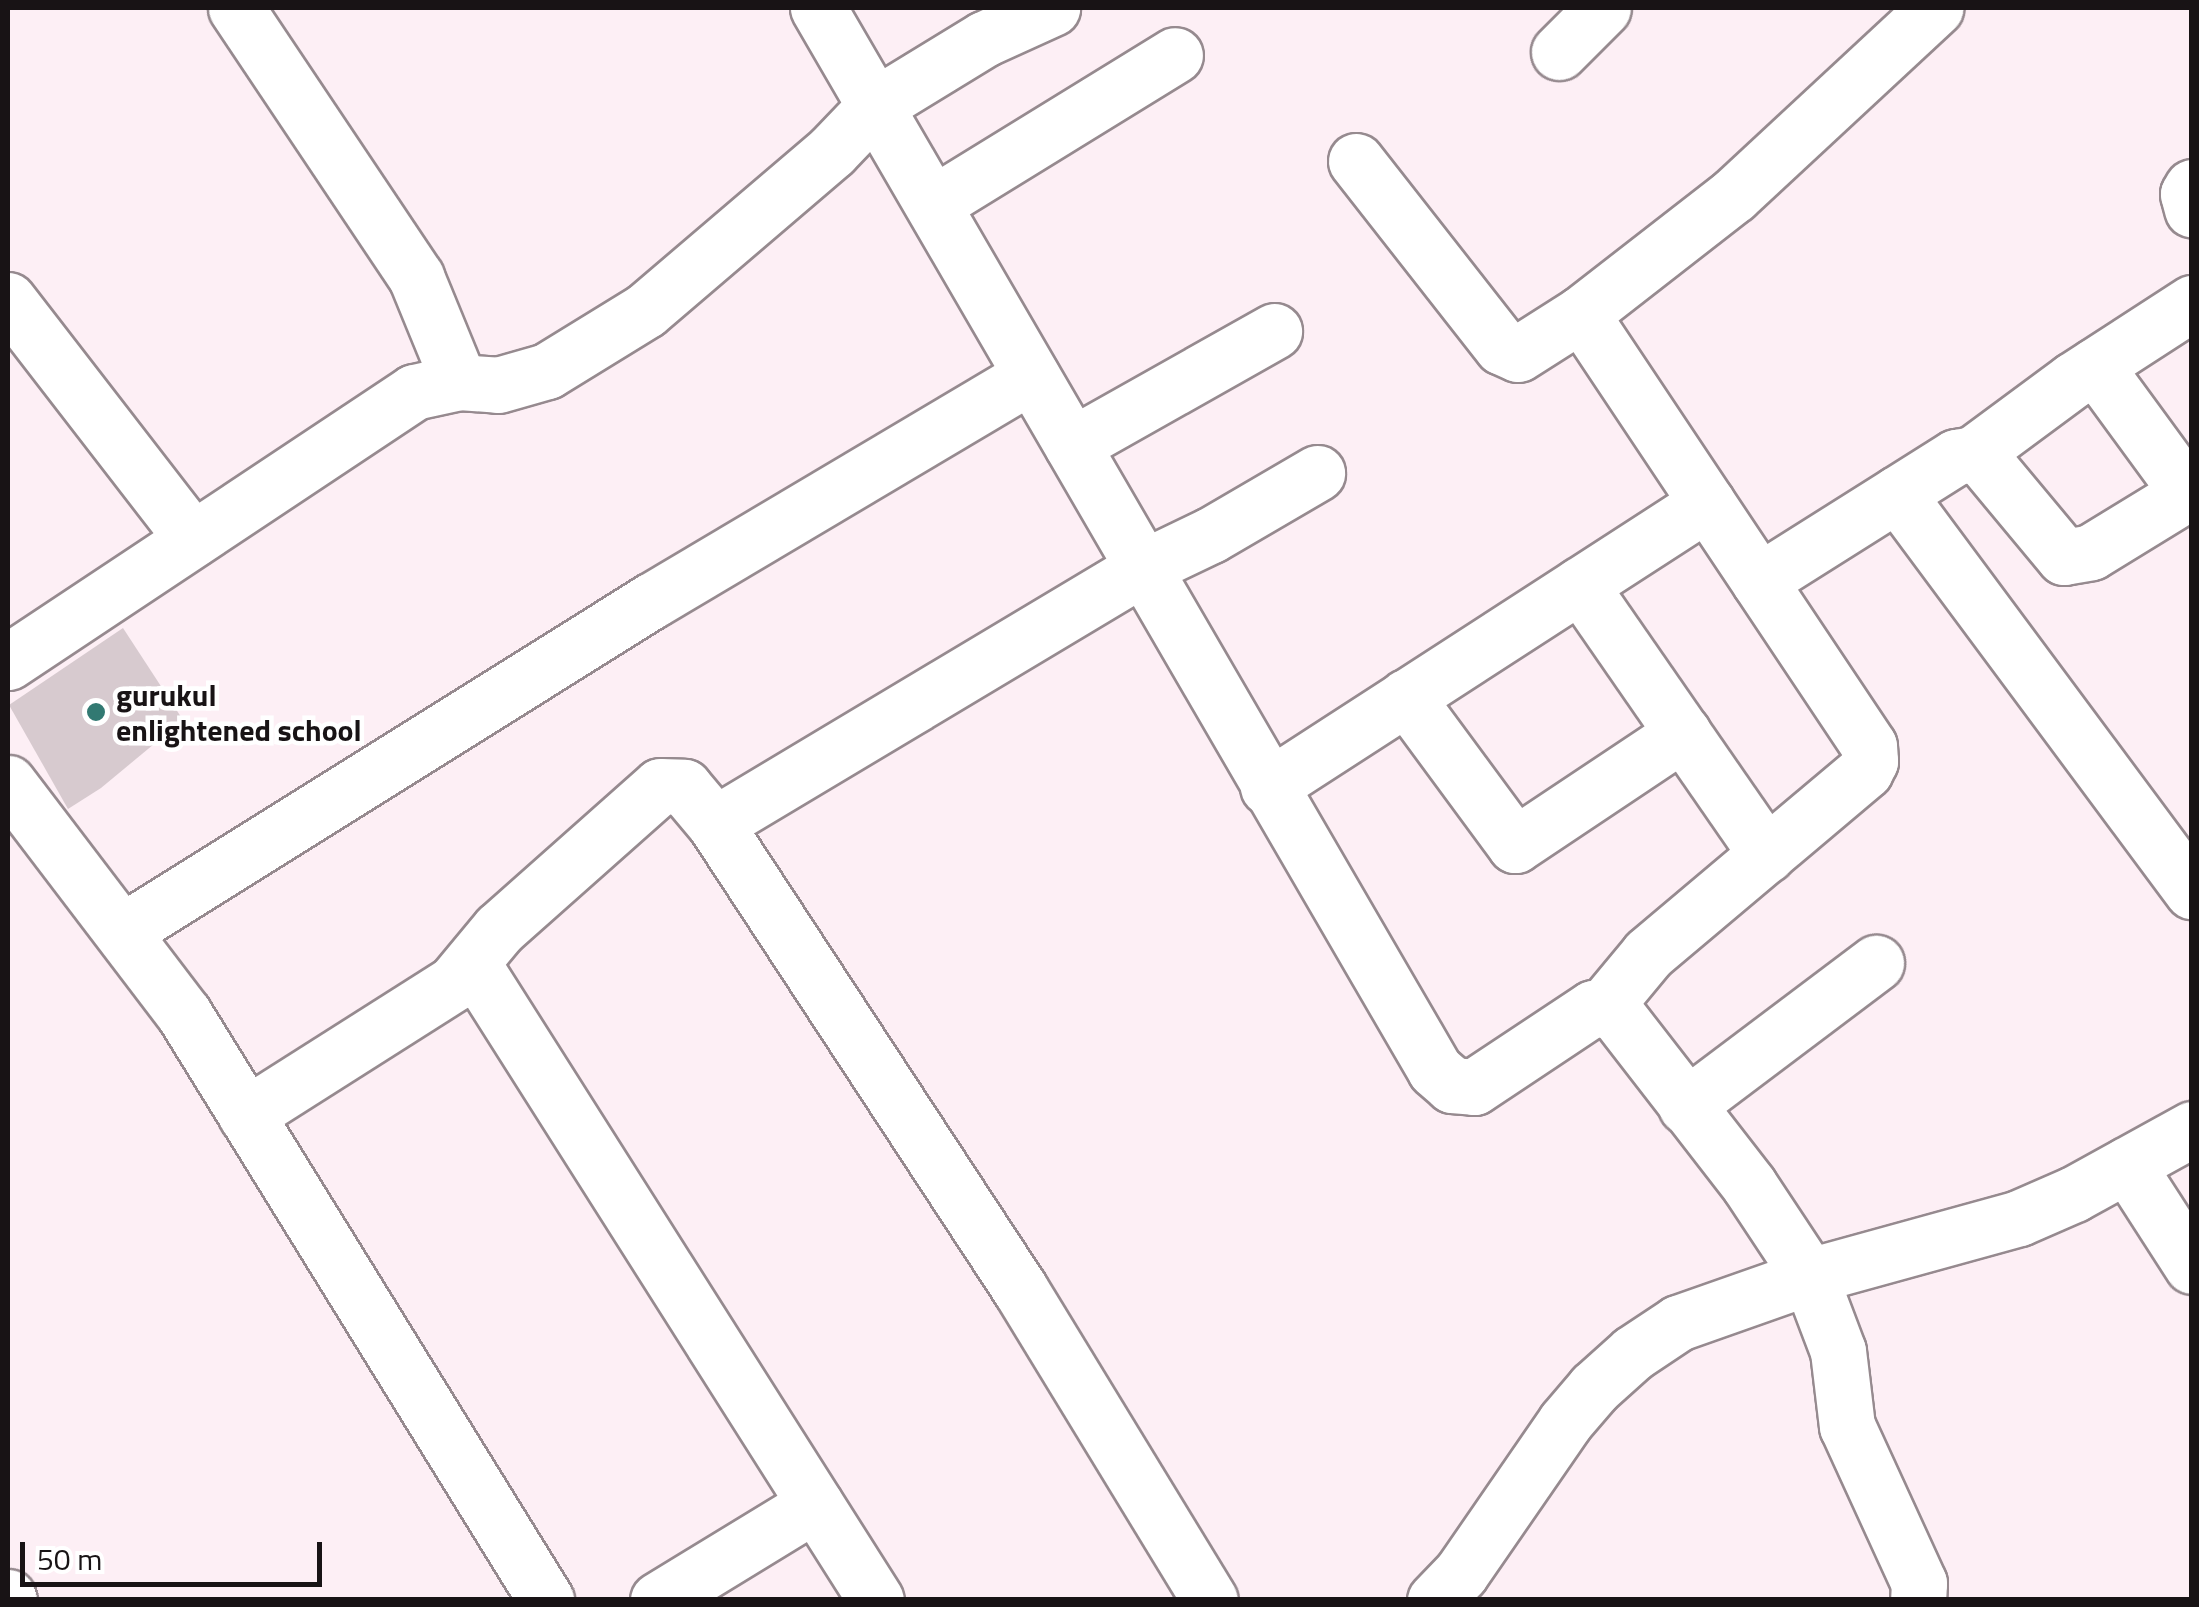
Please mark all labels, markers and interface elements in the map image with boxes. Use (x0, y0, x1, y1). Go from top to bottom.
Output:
place label: gurukul enlightened school (116, 677, 362, 748)
marker: gurukul enlightened school (85, 701, 107, 723)
scale bar (25, 1522, 328, 1584)
text: 50 m (37, 1536, 102, 1582)

